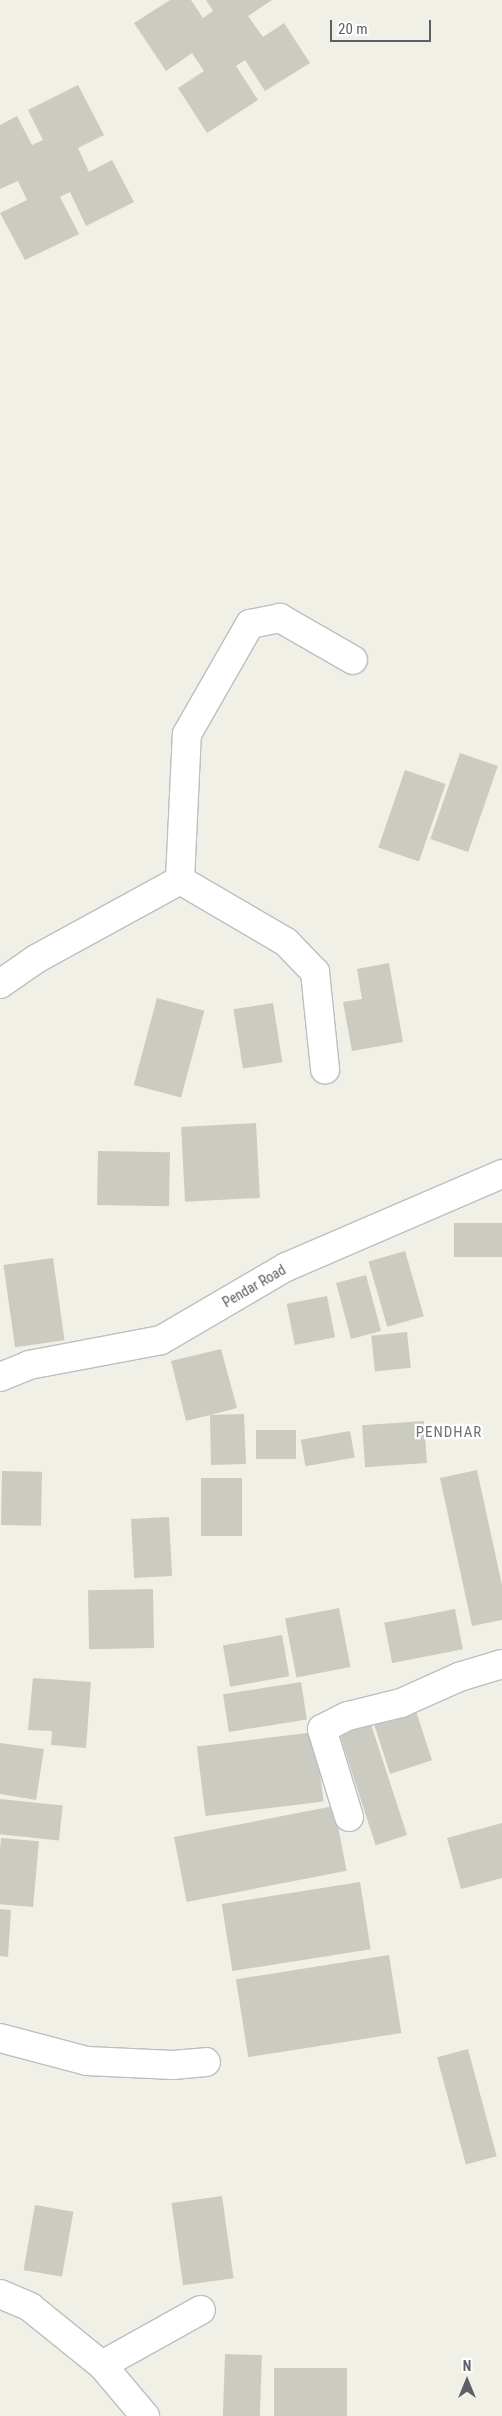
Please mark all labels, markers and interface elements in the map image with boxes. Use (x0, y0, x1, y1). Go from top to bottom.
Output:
scale bar (332, 10, 433, 42)
text: 20 m (338, 20, 368, 38)
street label: Pendar Road (219, 1261, 289, 1311)
district label: PENDHAR (415, 1424, 483, 1442)
north arrow (442, 2356, 492, 2406)
text: N (463, 2358, 471, 2374)

